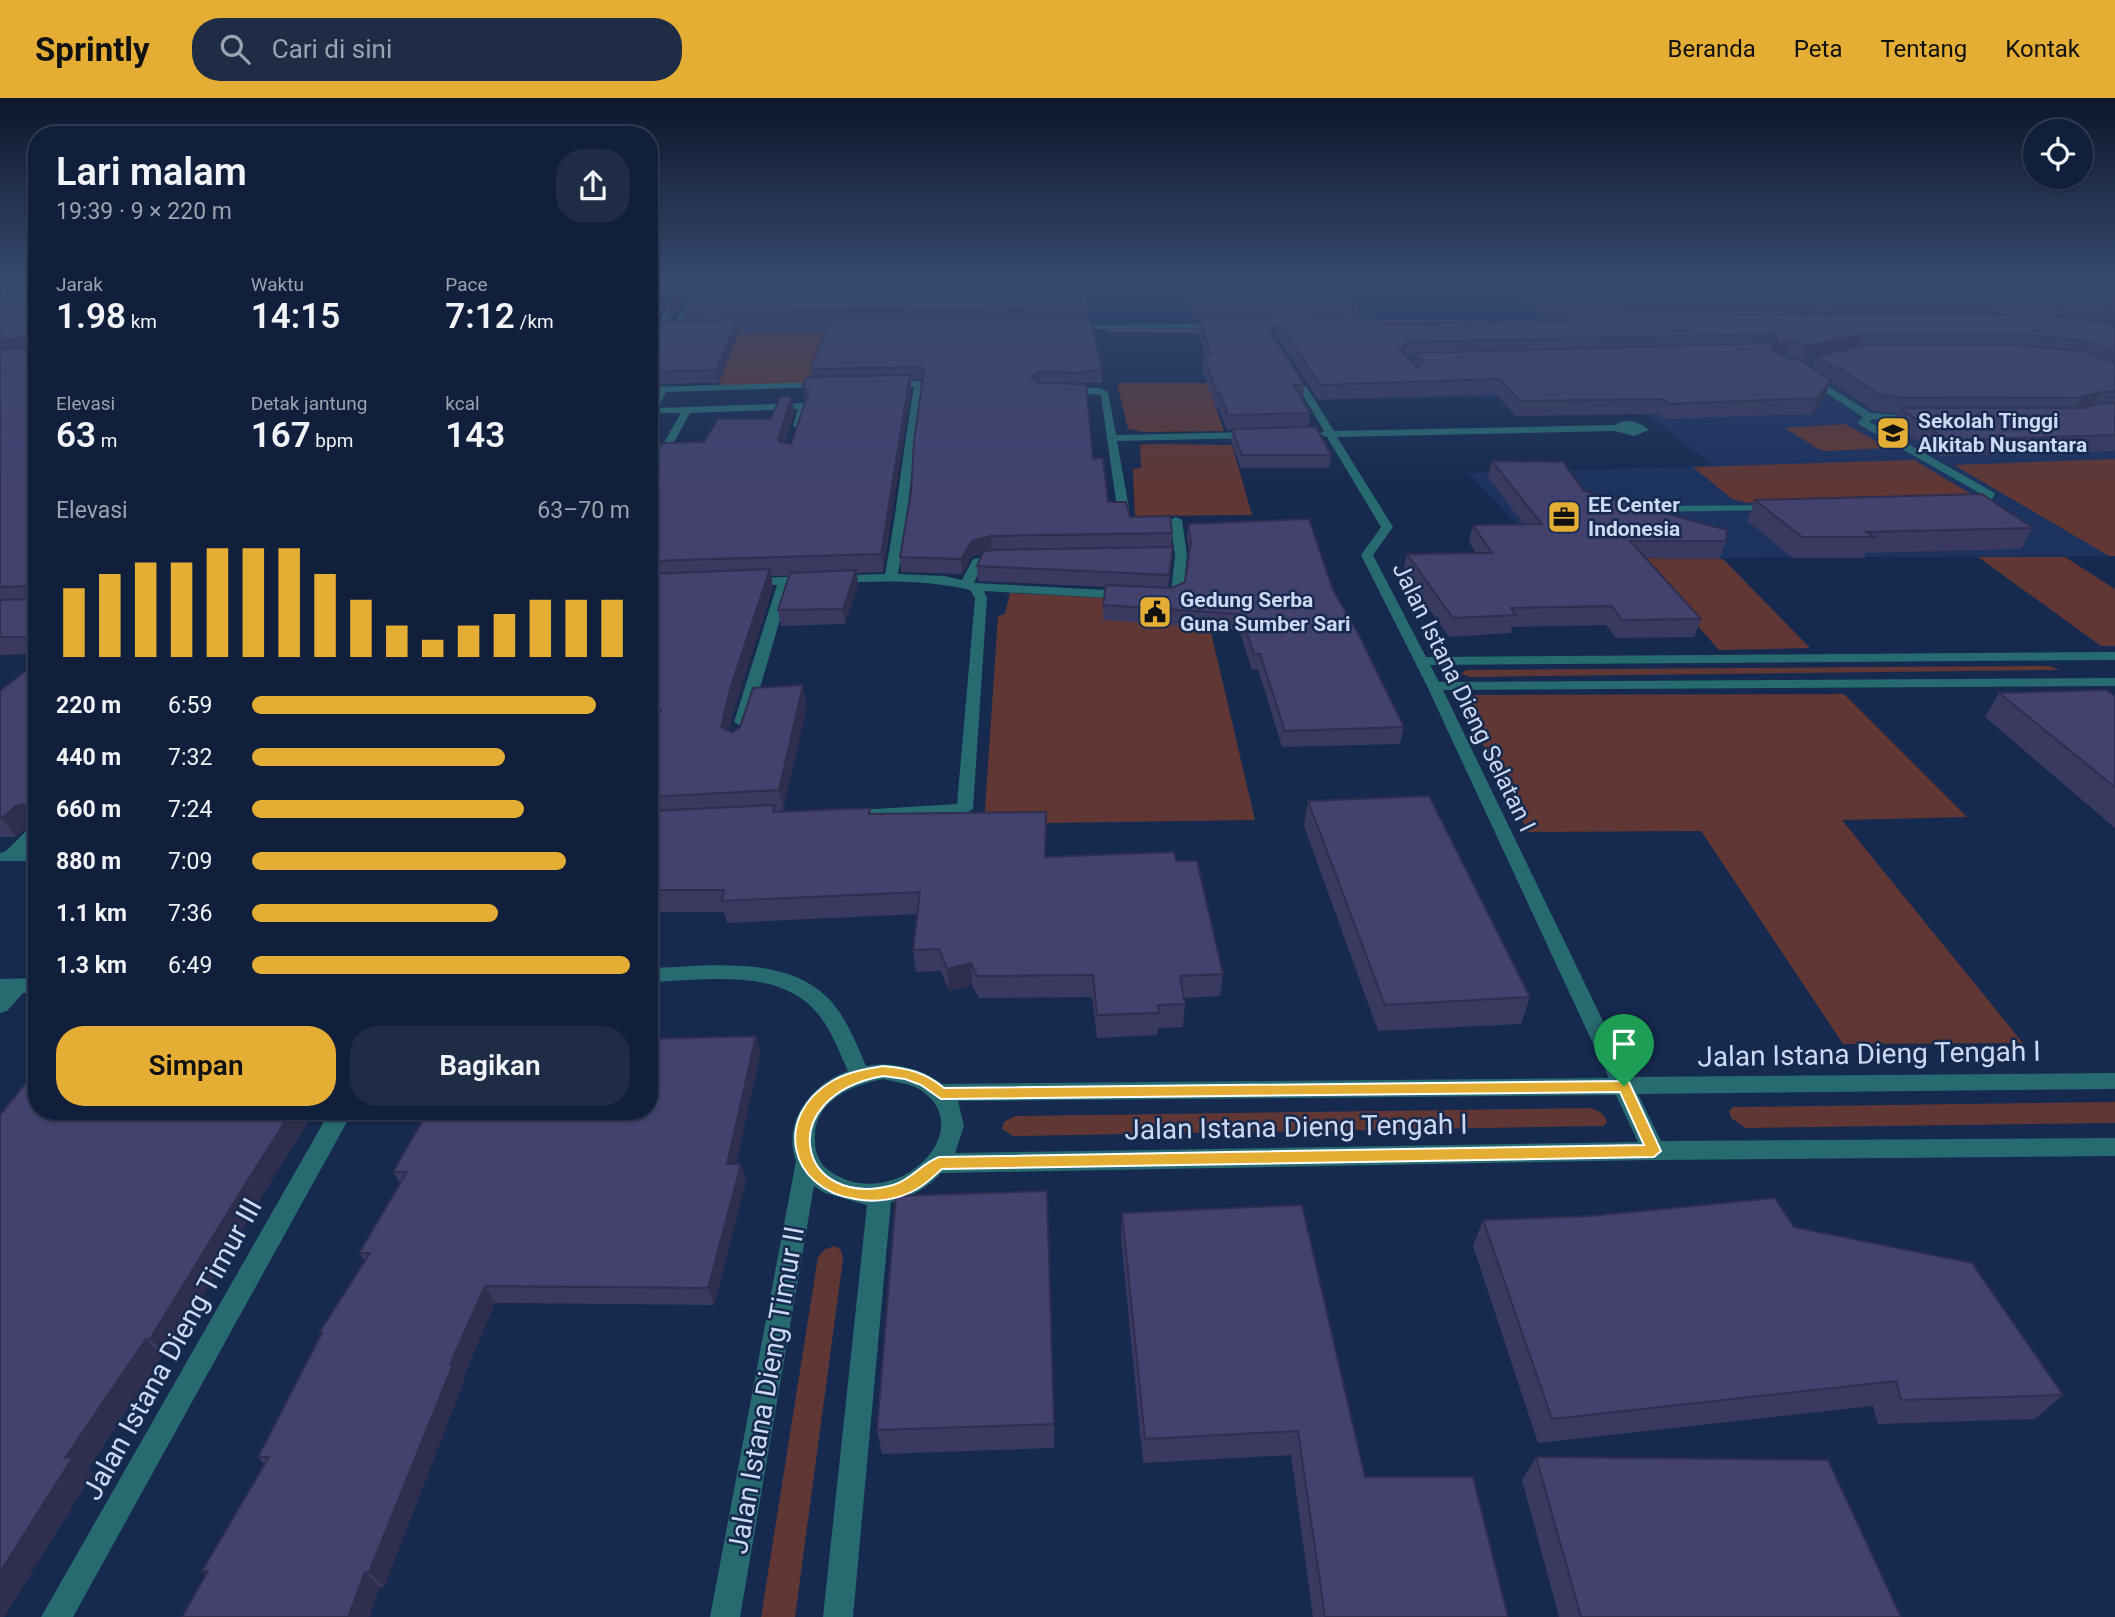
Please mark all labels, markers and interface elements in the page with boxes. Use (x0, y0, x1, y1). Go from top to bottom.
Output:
search box (192, 18, 682, 81)
text: Sprintly (35, 30, 150, 69)
icon: search (216, 30, 254, 68)
text: Cari di sini (272, 34, 392, 64)
text: Beranda (1668, 35, 1756, 63)
text: Peta (1794, 35, 1842, 63)
text: Tentang (1880, 35, 1967, 63)
text: Kontak (2005, 35, 2080, 63)
map controls (2023, 119, 2093, 189)
button: locate (2023, 119, 2093, 189)
button: share (556, 149, 630, 223)
text: Lari malam (56, 150, 247, 194)
text: 19:39 · 9 × 220 m (56, 198, 232, 225)
text: Jarak (56, 273, 103, 296)
text: Waktu (251, 273, 304, 296)
text: Pace (445, 273, 488, 296)
text: 1.98 (56, 296, 126, 337)
text: 14:15 (251, 296, 340, 337)
text: 7:12 (445, 296, 515, 337)
text: km (126, 310, 157, 333)
text: /km (515, 310, 554, 333)
text: Elevasi (56, 392, 115, 415)
text: Detak jantung (251, 392, 367, 415)
text: kcal (445, 392, 480, 415)
place label: Sekolah Tinggi Alkitab Nusantara (1918, 409, 2087, 457)
school or university icon: Sekolah Tinggi Alkitab Nusantara (1874, 414, 1912, 452)
text: 63 (56, 415, 96, 456)
text: 167 (251, 415, 311, 456)
text: 143 (445, 415, 505, 456)
text: m (96, 429, 117, 452)
text: bpm (311, 429, 353, 452)
place label: EE Center Indonesia (1588, 493, 1680, 541)
text: Elevasi (56, 497, 128, 524)
text: 63–70 m (537, 497, 630, 524)
office icon: EE Center Indonesia (1545, 498, 1583, 536)
street label: Jalan Istana Dieng Selatan I (1387, 558, 1541, 836)
place label: Gedung Serba Guna Sumber Sari (1180, 588, 1351, 636)
public building icon: Gedung Serba Guna Sumber Sari (1136, 593, 1174, 631)
text: 220 m (56, 692, 121, 719)
text: 6:59 (168, 692, 212, 719)
text: 440 m (56, 744, 121, 771)
text: 7:32 (168, 744, 212, 771)
text: 660 m (56, 796, 121, 823)
text: 7:24 (168, 796, 212, 823)
text: 880 m (56, 848, 121, 875)
text: 7:09 (168, 848, 212, 875)
text: 1.1 km (56, 900, 127, 927)
text: 7:36 (168, 900, 212, 927)
text: 1.3 km (56, 952, 127, 979)
text: 6:49 (168, 952, 212, 979)
pin (1594, 1014, 1654, 1086)
icon: arrive (1605, 1025, 1643, 1063)
button: Simpan (56, 1026, 336, 1106)
button: Bagikan (350, 1026, 630, 1106)
street label: Jalan Istana Dieng Tengah I (1697, 1035, 2041, 1073)
street label: Jalan Istana Dieng Tengah I (1124, 1108, 1468, 1146)
street label: Jalan Istana Dieng Timur III (75, 1192, 269, 1506)
street label: Jalan Istana Dieng Timur II (721, 1224, 811, 1556)

